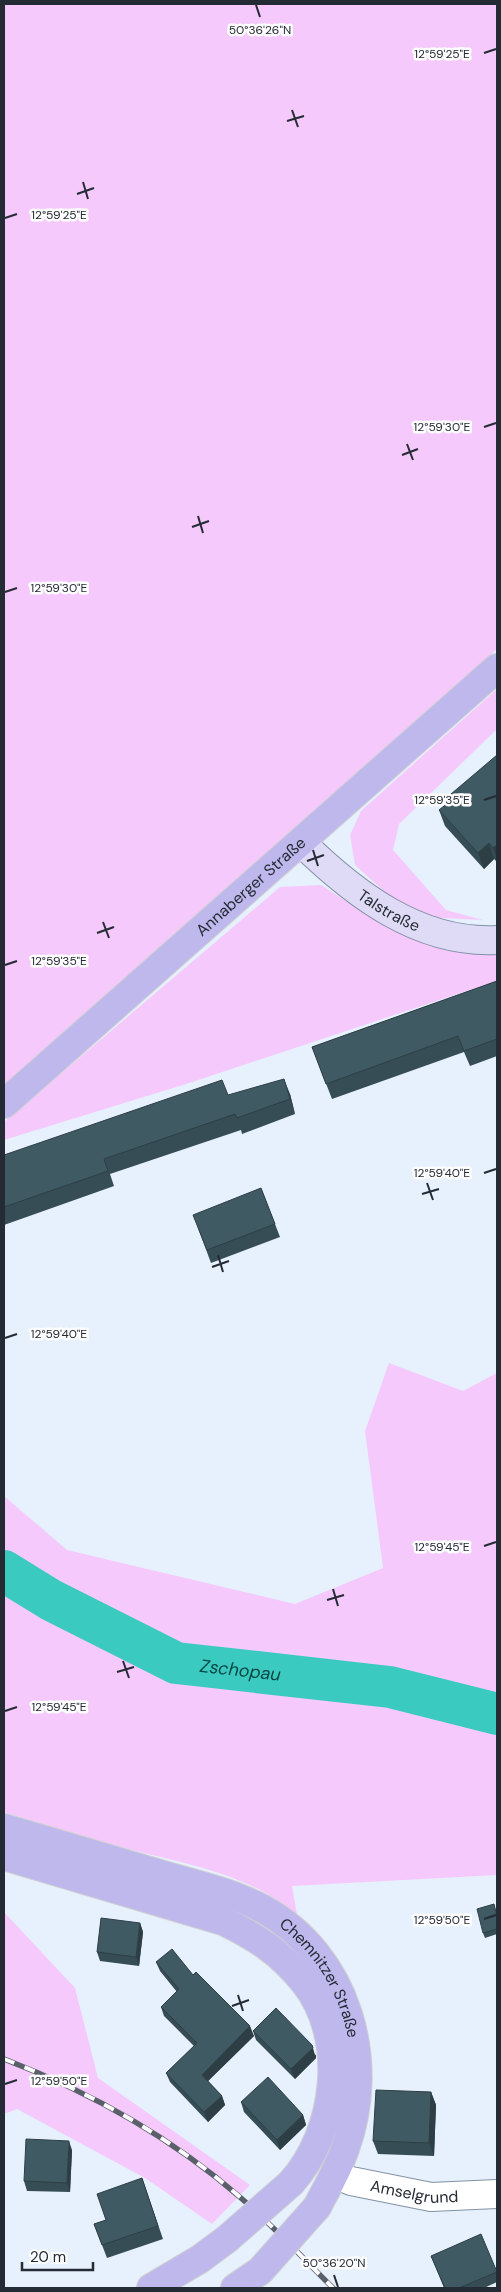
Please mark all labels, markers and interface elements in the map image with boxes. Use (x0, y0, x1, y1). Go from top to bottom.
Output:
text: 50°36'26"N (229, 22, 291, 38)
text: 12°59'25"E (414, 46, 470, 62)
text: 12°59'25"E (31, 207, 87, 223)
text: 12°59'30"E (414, 419, 471, 435)
text: 12°59'30"E (31, 580, 88, 596)
text: 12°59'35"E (414, 792, 470, 808)
street label: Annaberger Straße (191, 832, 310, 940)
street label: Talstraße (354, 884, 423, 936)
text: 12°59'35"E (31, 953, 87, 969)
text: 12°59'40"E (414, 1165, 470, 1181)
text: 12°59'40"E (31, 1326, 87, 1342)
text: 12°59'45"E (414, 1539, 470, 1555)
water label: Zschopau (199, 1654, 282, 1687)
text: 12°59'45"E (31, 1699, 87, 1715)
text: 12°59'50"E (414, 1912, 471, 1928)
street label: Chemnitzer Straße (276, 1913, 364, 2039)
text: 12°59'50"E (31, 2073, 88, 2089)
street label: Amselgrund (369, 2175, 459, 2208)
scale bar (22, 2240, 94, 2272)
text: 20 m (30, 2247, 66, 2267)
text: 50°36'20"N (303, 2255, 365, 2271)

